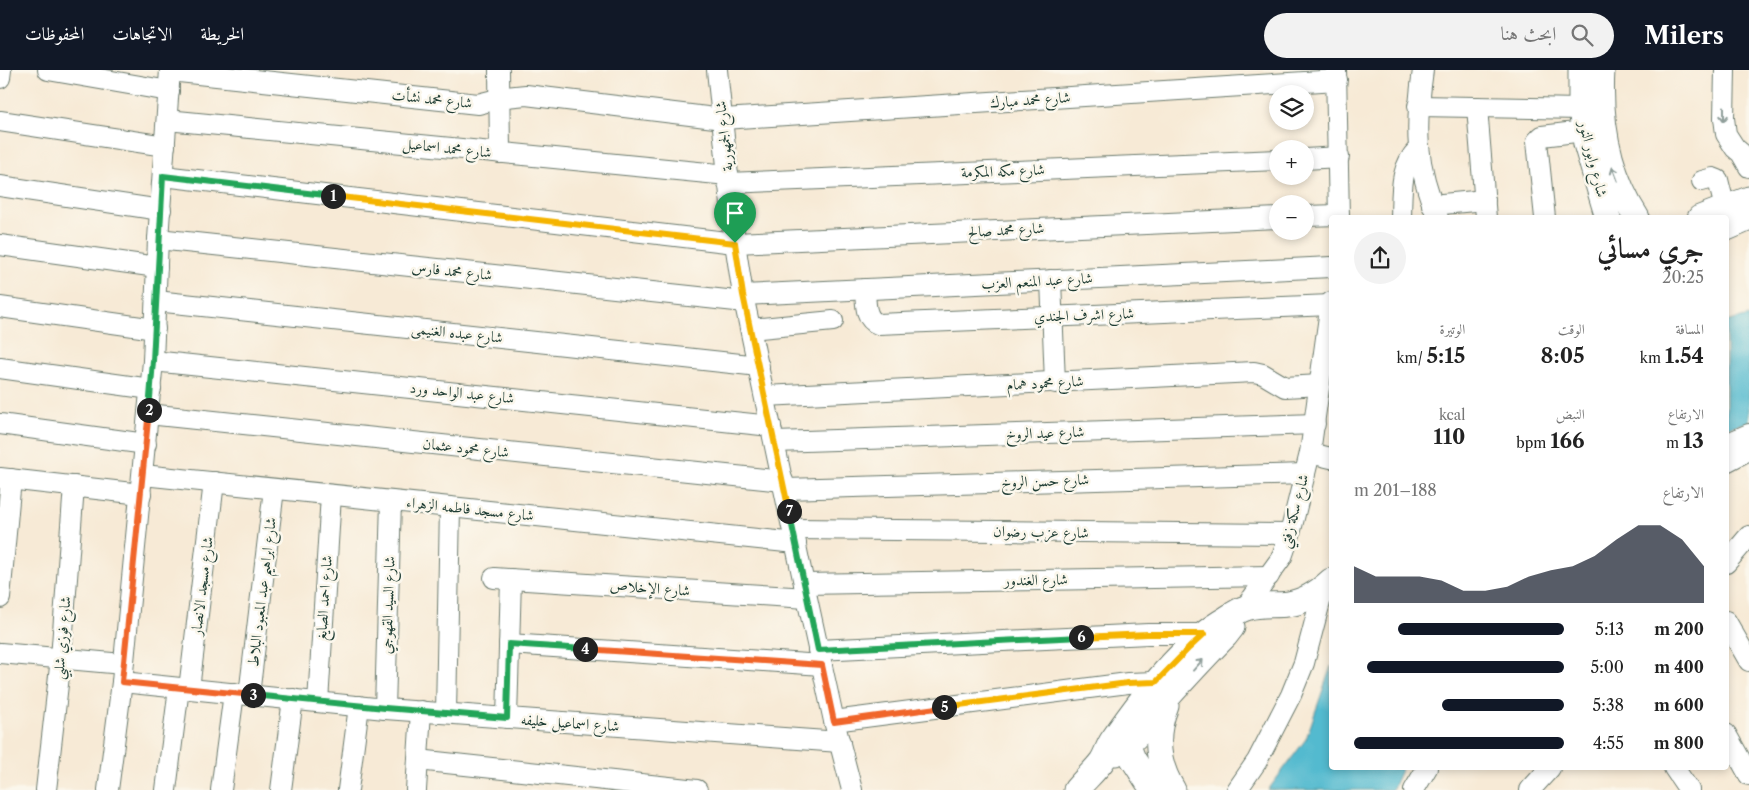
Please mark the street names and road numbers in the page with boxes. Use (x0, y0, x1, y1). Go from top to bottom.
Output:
street label: شارع محمد نشأت (390, 84, 473, 116)
street label: شارع محمد مبارك (989, 87, 1071, 116)
street label: شارع الجمهورية (710, 100, 741, 172)
street label: شارع وابور النور (1570, 117, 1612, 200)
street label: شارع محمد اسماعيل (401, 133, 493, 166)
street label: شارع مكه المكرمة (961, 160, 1045, 185)
street label: شارع محمد صالح (967, 218, 1045, 246)
street label: شارع محمد فارس (410, 257, 493, 288)
street label: شارع عبد المنعم العزب (981, 268, 1094, 298)
street label: شارع اشرف الجندي (1033, 303, 1135, 330)
street label: شارع عبده الغنيمى (410, 318, 504, 351)
street label: شارع محمود همام (1006, 371, 1084, 398)
street label: شارع عبد الواحد ورد (408, 378, 515, 411)
street label: شارع عيد الروخ (1005, 422, 1085, 447)
street label: شارع محمود عثمان (422, 434, 510, 465)
street label: شارع حسن الروخ (1000, 469, 1090, 496)
street label: شارع سكة زفتي (1275, 472, 1317, 551)
street label: شارع مسجد فاطمه الزهراء (405, 492, 535, 529)
street label: شارع ابراهيم عبد المعبود البلاط (243, 516, 286, 668)
street label: شارع عزب رضوان (993, 521, 1089, 546)
street label: شارع مسجد الانصار (186, 535, 221, 639)
street label: شارع احمد الصايغ (311, 555, 341, 642)
street label: شارع السيد القهوجي (376, 556, 403, 654)
street label: شارع الغندور (1002, 569, 1068, 594)
street label: شارع الإخلاص (609, 575, 691, 604)
street label: شارع فوزي شلبي (48, 596, 80, 681)
street label: شارع اسماعيل خليفه (520, 710, 620, 739)

